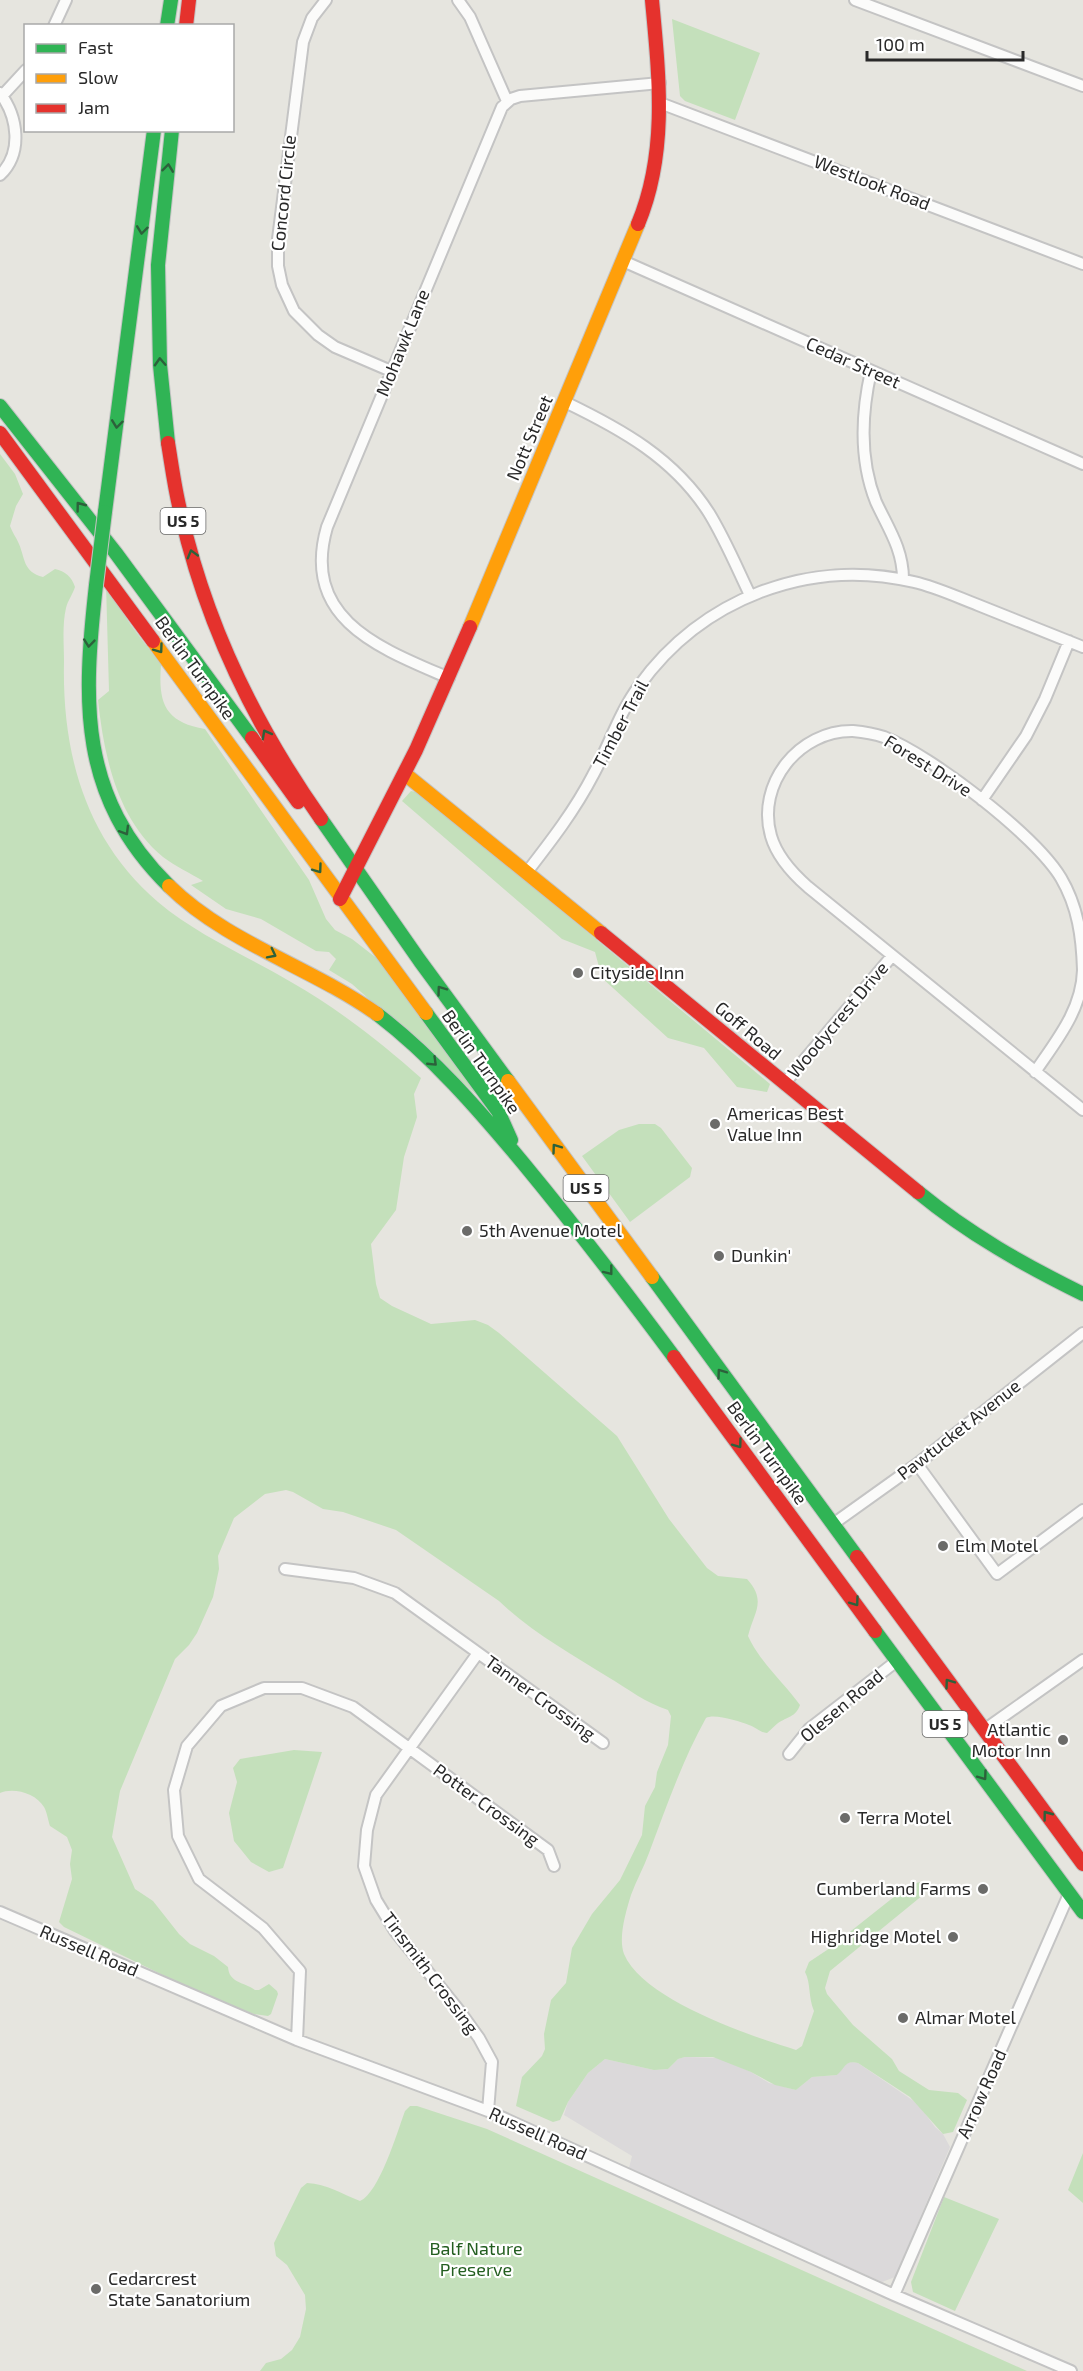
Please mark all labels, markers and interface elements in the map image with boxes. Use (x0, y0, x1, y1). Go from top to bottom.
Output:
legend (24, 24, 234, 132)
scale bar (867, 24, 1023, 62)
text: 100 m (876, 33, 925, 55)
text: Fast (78, 36, 113, 58)
text: Slow (78, 66, 119, 88)
text: Jam (78, 96, 110, 118)
street label: Concord Circle (266, 134, 300, 252)
street label: Westlook Road (811, 150, 934, 214)
one-way arrow (161, 163, 173, 172)
one-way arrow (136, 226, 148, 235)
street label: Mohawk Lane (371, 286, 434, 399)
street label: Cedar Street (803, 331, 904, 393)
one-way arrow (153, 358, 166, 367)
street label: Nott Street (501, 391, 557, 484)
one-way arrow (111, 419, 124, 428)
one-way arrow (76, 502, 87, 513)
road number: US 5 (160, 508, 206, 534)
one-way arrow (187, 549, 199, 560)
street label: Berlin Turnpike (151, 612, 241, 723)
one-way arrow (84, 638, 96, 648)
one-way arrow (152, 643, 163, 654)
street label: Timber Trail (588, 675, 653, 771)
one-way arrow (261, 730, 273, 740)
street label: Forest Drive (881, 730, 976, 801)
one-way arrow (117, 825, 129, 835)
one-way arrow (311, 862, 322, 873)
one-way arrow (266, 946, 277, 958)
street label: Woodycrest Drive (782, 957, 892, 1082)
place label: Cityside Inn (590, 961, 684, 983)
marker: Cityside Inn (571, 966, 585, 980)
one-way arrow (437, 986, 448, 997)
street label: Goff Road (711, 996, 786, 1064)
street label: Berlin Turnpike (438, 1005, 526, 1118)
one-way arrow (426, 1055, 437, 1066)
place label: Americas Best Value Inn (727, 1102, 844, 1145)
marker: Americas Best Value Inn (708, 1117, 722, 1131)
one-way arrow (553, 1143, 564, 1154)
road number: US 5 (564, 1175, 608, 1201)
place label: 5th Avenue Motel (479, 1219, 622, 1241)
marker: 5th Avenue Motel (460, 1224, 474, 1238)
place label: Dunkin' (731, 1244, 791, 1266)
marker: Dunkin' (712, 1249, 726, 1263)
one-way arrow (602, 1264, 613, 1275)
one-way arrow (718, 1368, 729, 1379)
street label: Pawtucket Avenue (892, 1374, 1024, 1484)
street label: Berlin Turnpike (723, 1397, 813, 1508)
one-way arrow (731, 1437, 742, 1448)
place label: Elm Motel (955, 1534, 1039, 1556)
marker: Elm Motel (936, 1539, 950, 1553)
one-way arrow (848, 1596, 859, 1607)
street label: Tanner Crossing (481, 1650, 600, 1745)
street label: Olesen Road (795, 1664, 887, 1746)
one-way arrow (945, 1678, 956, 1689)
road number: US 5 (922, 1711, 968, 1737)
place label: Atlantic Motor Inn (971, 1718, 1051, 1761)
marker: Atlantic Motor Inn (1056, 1733, 1070, 1747)
street label: Potter Crossing (429, 1758, 544, 1850)
one-way arrow (976, 1770, 987, 1781)
place label: Terra Motel (857, 1806, 952, 1828)
one-way arrow (1043, 1810, 1054, 1821)
marker: Terra Motel (838, 1811, 852, 1825)
place label: Cumberland Farms (816, 1877, 971, 1899)
marker: Cumberland Farms (976, 1882, 990, 1896)
street label: Tinsmith Crossing (378, 1907, 484, 2038)
street label: Russell Road (37, 1919, 142, 1981)
place label: Highridge Motel (811, 1925, 942, 1947)
marker: Highridge Motel (946, 1930, 960, 1944)
place label: Almar Motel (915, 2006, 1017, 2028)
marker: Almar Motel (896, 2011, 910, 2025)
street label: Arrow Road (952, 2045, 1011, 2142)
street label: Russell Road (486, 2102, 591, 2165)
park label: Balf Nature Preserve (429, 2237, 523, 2280)
place label: Cedarcrest State Sanatorium (108, 2267, 250, 2310)
marker: Cedarcrest State Sanatorium (89, 2282, 103, 2296)

